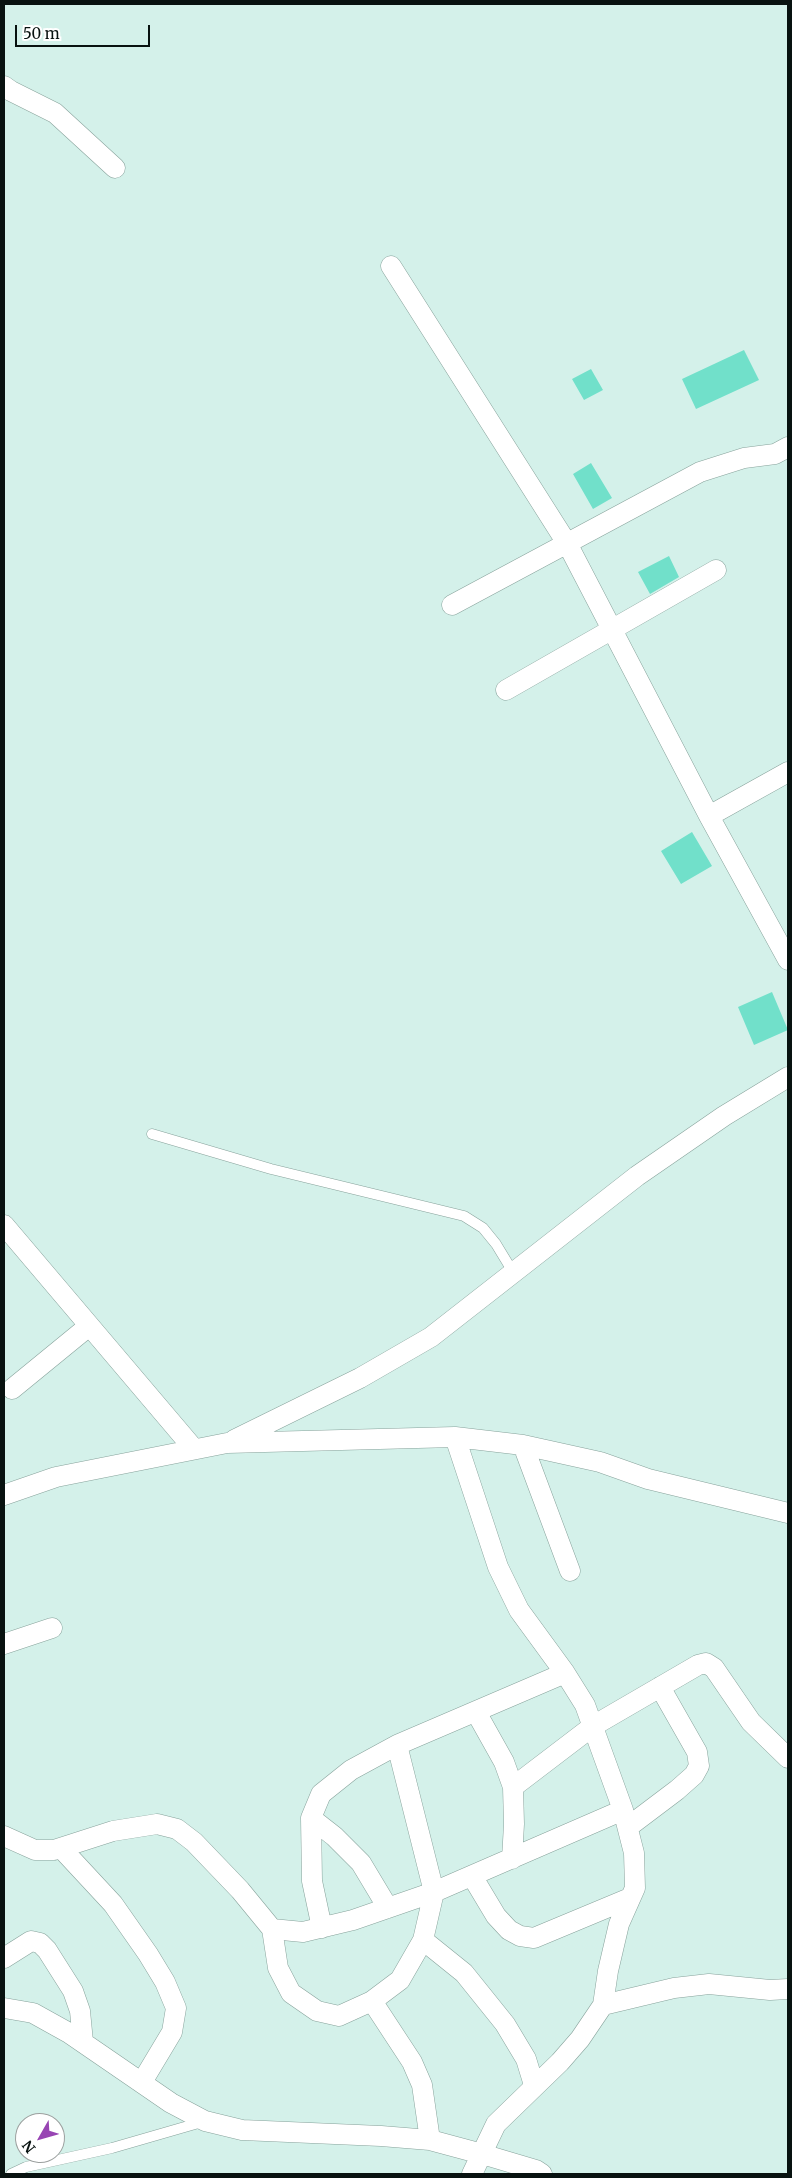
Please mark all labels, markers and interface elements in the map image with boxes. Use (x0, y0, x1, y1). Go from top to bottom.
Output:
scale bar (18, 15, 152, 47)
text: 50 m (23, 24, 60, 43)
north arrow (15, 2113, 65, 2163)
text: N (18, 2137, 39, 2157)

